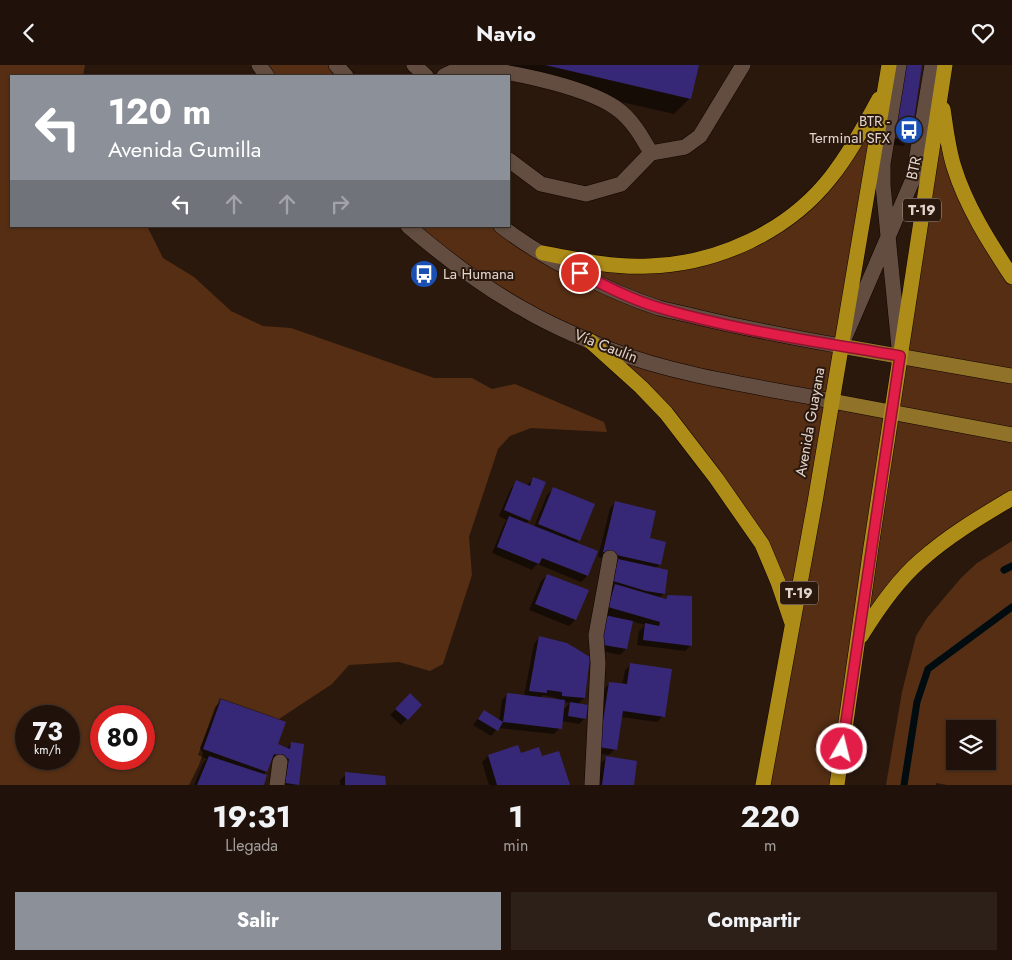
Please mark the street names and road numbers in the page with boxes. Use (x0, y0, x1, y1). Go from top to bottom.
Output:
street label: BTR (901, 154, 927, 182)
road number: T-19 (903, 199, 941, 221)
street label: Vía Caulín (571, 324, 641, 368)
street label: Avenida Guayana (790, 366, 830, 478)
road number: T-19 (780, 581, 818, 605)

